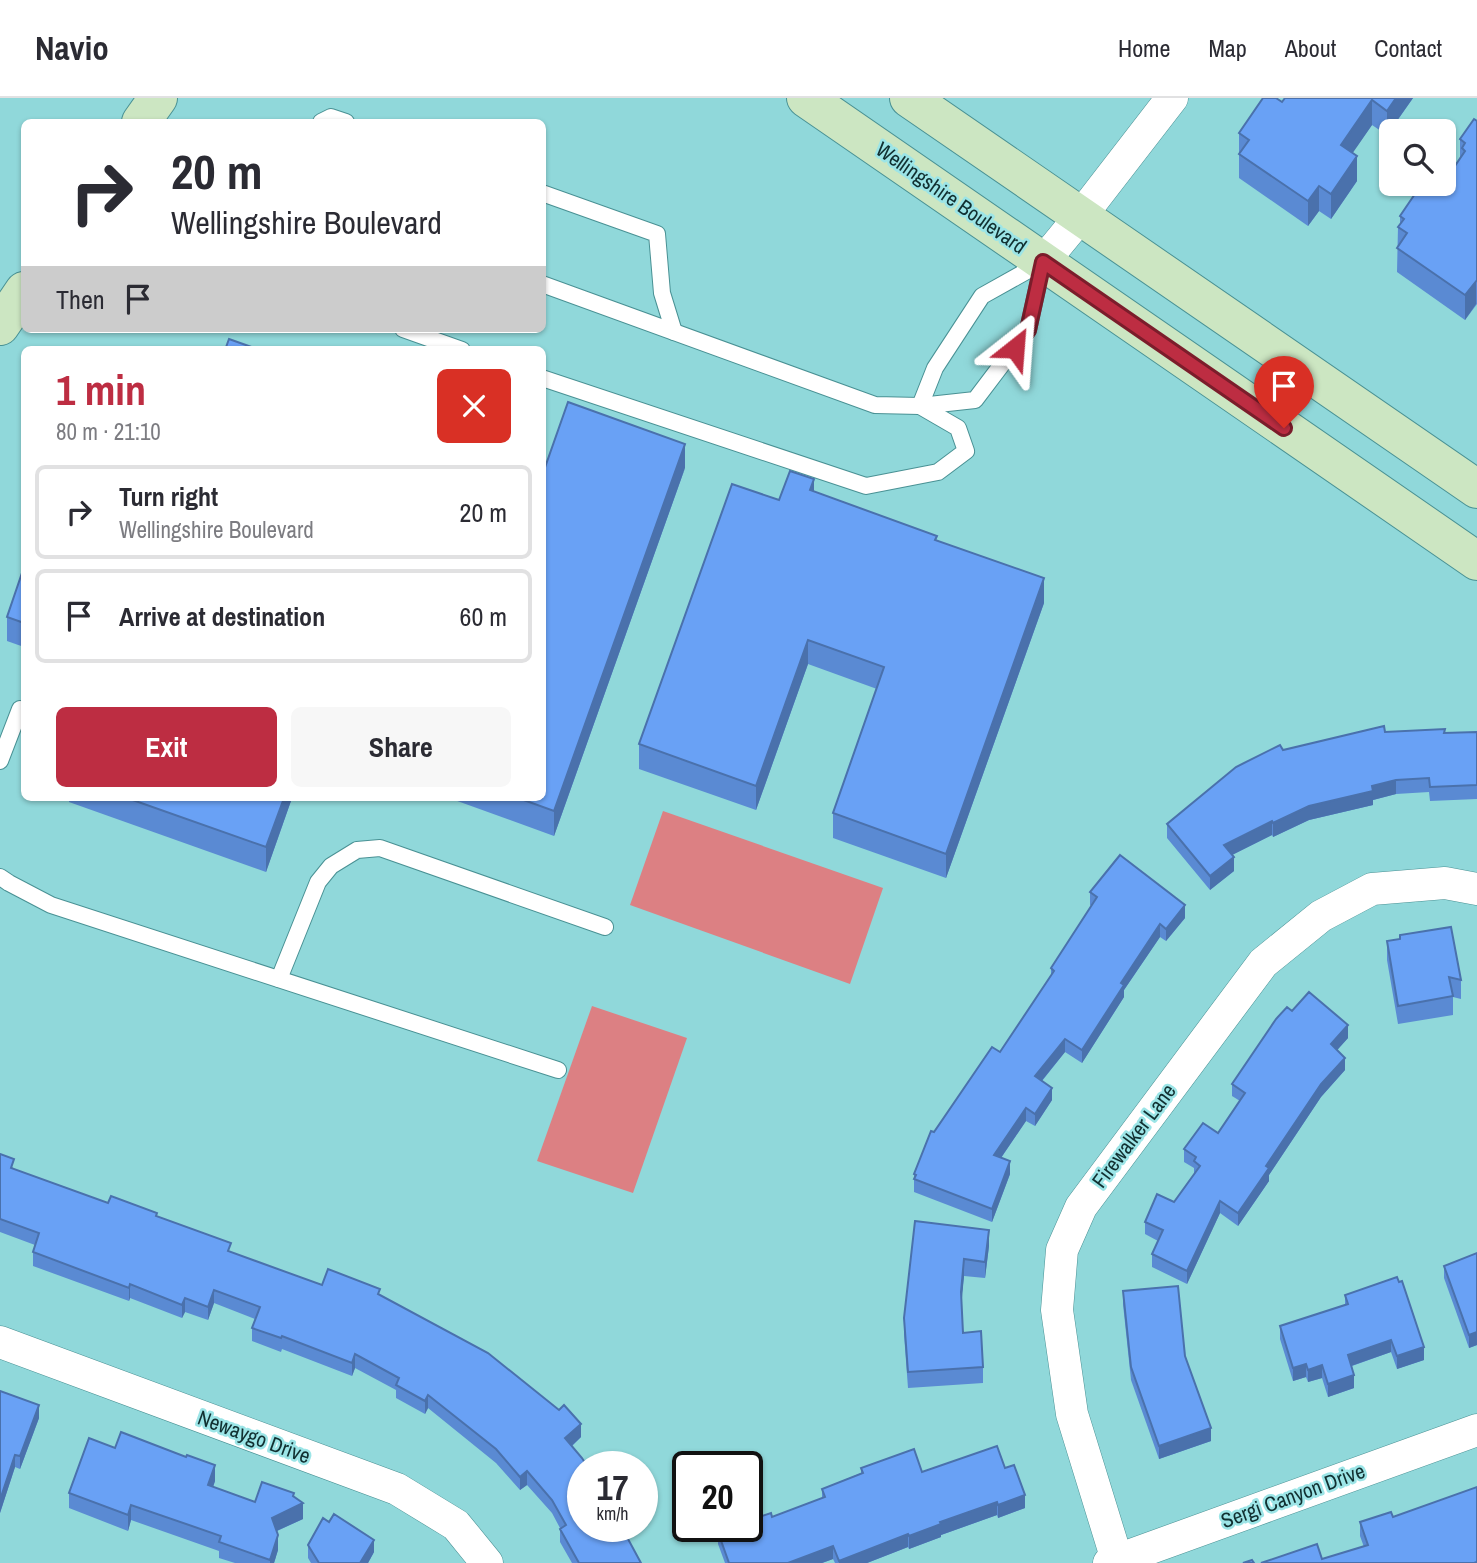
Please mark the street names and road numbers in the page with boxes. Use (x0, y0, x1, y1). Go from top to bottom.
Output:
street label: Wellingshire Boulevard (870, 135, 1032, 260)
street label: Firewalker Lane (1085, 1078, 1182, 1194)
street label: Newaygo Drive (194, 1403, 314, 1470)
street label: Sergi Canyon Drive (1217, 1456, 1369, 1535)

